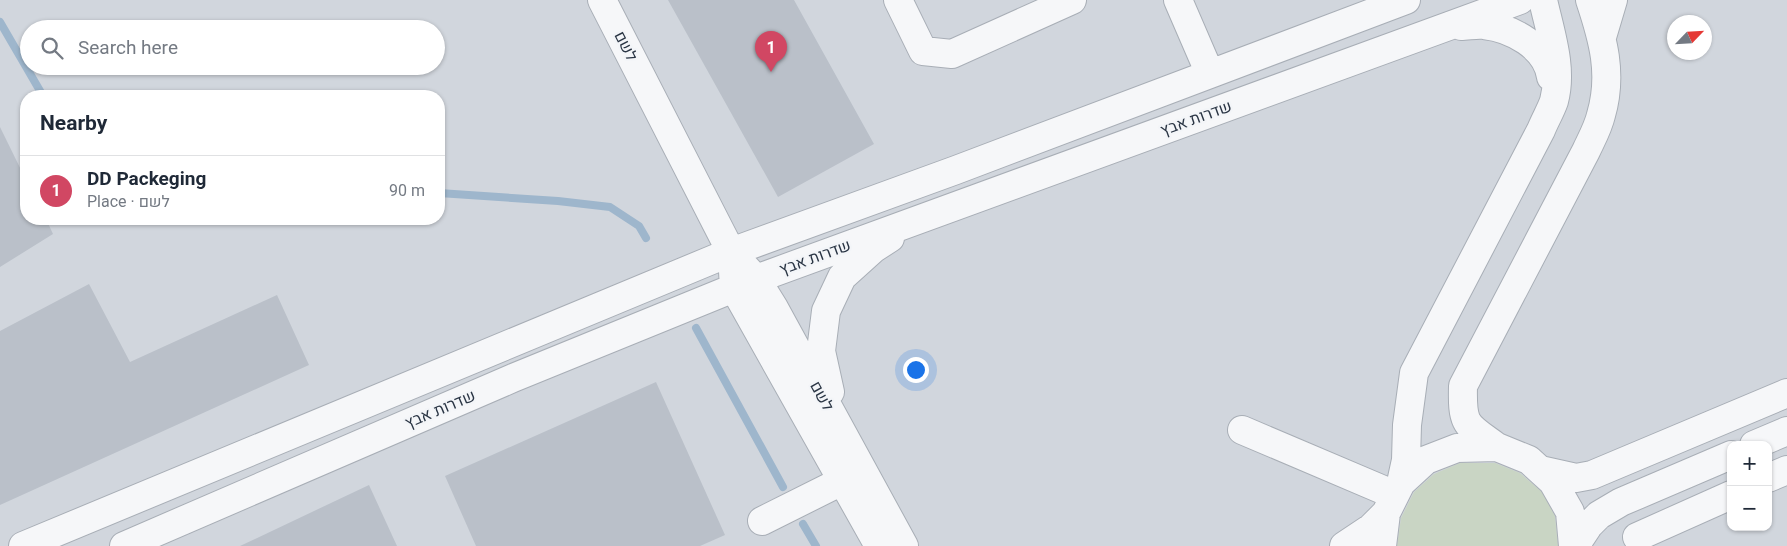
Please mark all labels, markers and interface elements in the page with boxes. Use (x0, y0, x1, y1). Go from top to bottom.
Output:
north arrow (1667, 15, 1712, 60)
search box (20, 20, 445, 75)
street label: לשם (610, 28, 642, 64)
pin: 1 (755, 31, 787, 72)
icon: search (38, 34, 66, 62)
text: Search here (78, 36, 178, 59)
street label: שדרות אבץ (1158, 96, 1234, 140)
text: Nearby (40, 111, 107, 135)
text: DD Packeging (87, 167, 206, 190)
text: 1 (51, 181, 61, 200)
text: 90 m (389, 181, 425, 200)
text: Place · לשם (87, 192, 170, 211)
street label: שדרות אבץ (777, 235, 853, 279)
your location (903, 357, 929, 383)
street label: לשם (806, 378, 838, 414)
street label: שדרות אבץ (402, 386, 478, 432)
map controls (1727, 441, 1772, 531)
button: + (1727, 441, 1772, 486)
button: − (1727, 486, 1772, 531)

